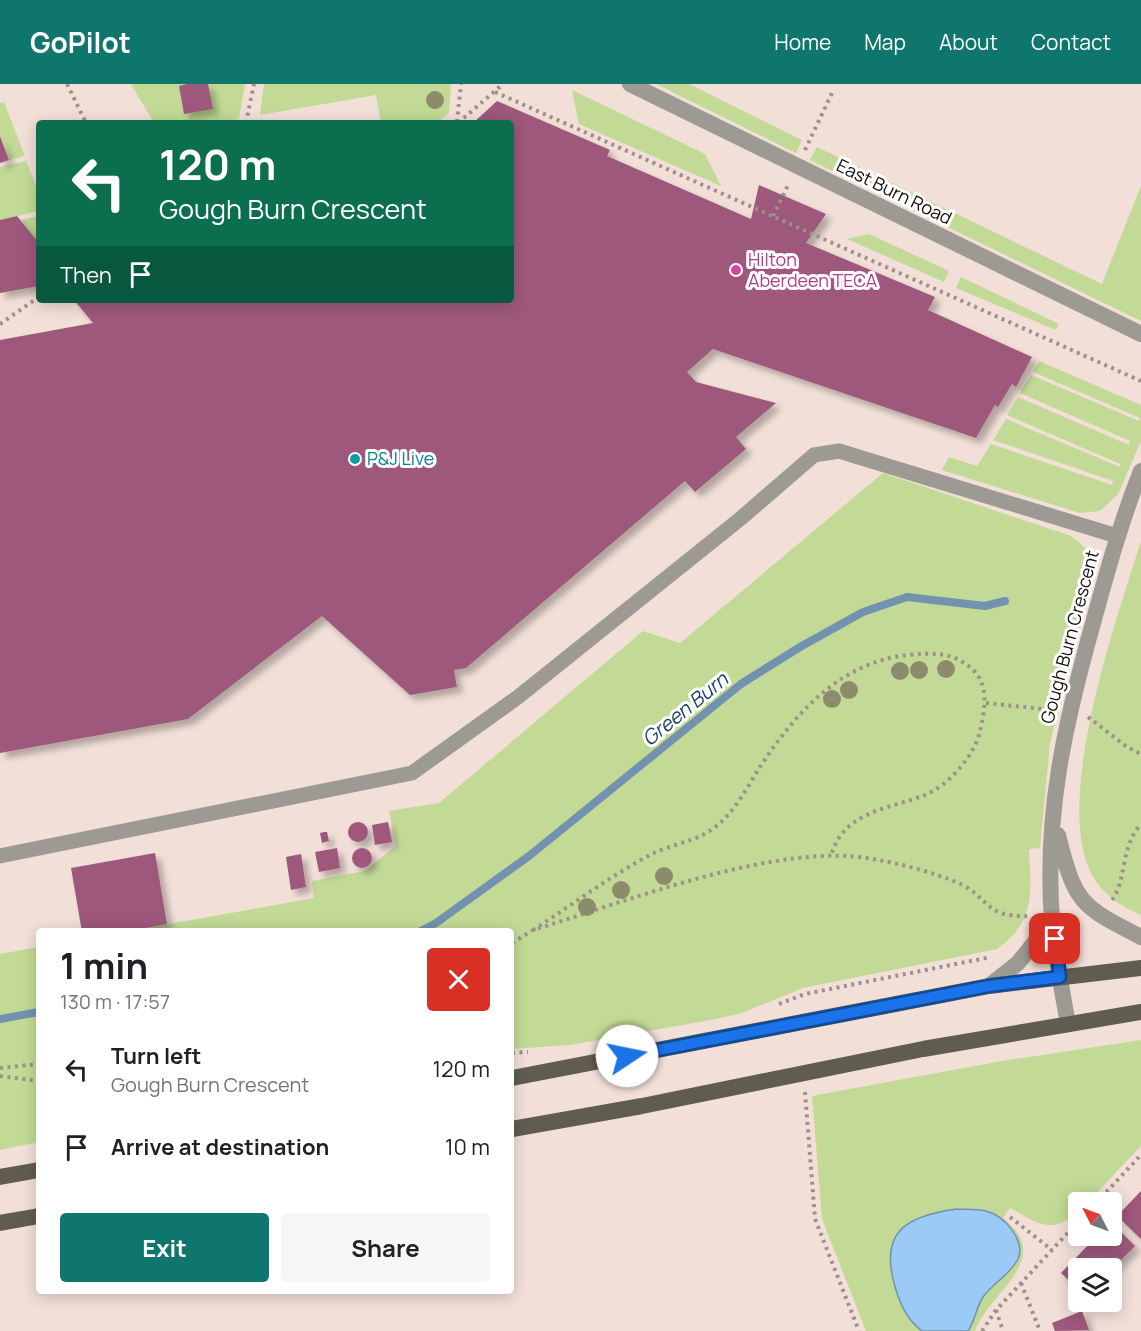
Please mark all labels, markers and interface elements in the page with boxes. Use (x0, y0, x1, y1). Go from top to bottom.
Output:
text: GoPilot (30, 23, 131, 61)
text: Home (774, 28, 831, 56)
text: Map (864, 28, 906, 56)
text: About (939, 28, 998, 56)
text: Contact (1031, 28, 1111, 56)
text: 120 m (159, 135, 276, 193)
icon: left (60, 144, 138, 222)
street label: East Burn Road (833, 153, 956, 229)
text: Gough Burn Crescent (159, 190, 427, 227)
place label: Hilton Aberdeen TECA (748, 247, 878, 292)
icon: arrive (124, 258, 157, 291)
text: Then (60, 260, 112, 290)
marker: Hilton Aberdeen TECA (729, 263, 743, 277)
place label: P&J Live (367, 446, 434, 470)
marker: P&J Live (348, 452, 362, 466)
street label: Gough Burn Crescent (1034, 547, 1104, 726)
water label: Green Burn (636, 665, 734, 752)
pin (1029, 913, 1080, 964)
icon: arrive (1038, 922, 1071, 955)
text: 1 min (60, 941, 148, 990)
button: close (427, 948, 490, 1011)
text: 130 m · 17:57 (60, 988, 170, 1015)
position arrow (595, 1024, 659, 1088)
text: Turn left (111, 1041, 201, 1071)
icon: left (60, 1053, 93, 1086)
text: 120 m (432, 1054, 490, 1084)
text: Gough Burn Crescent (111, 1071, 309, 1098)
icon: arrive (60, 1131, 93, 1164)
text: Arrive at destination (111, 1132, 329, 1162)
text: 10 m (445, 1132, 490, 1162)
north arrow (1068, 1192, 1122, 1246)
map controls (1068, 1192, 1122, 1312)
button: Exit (60, 1213, 269, 1282)
button: Share (281, 1213, 490, 1282)
button: layers (1068, 1258, 1122, 1312)

